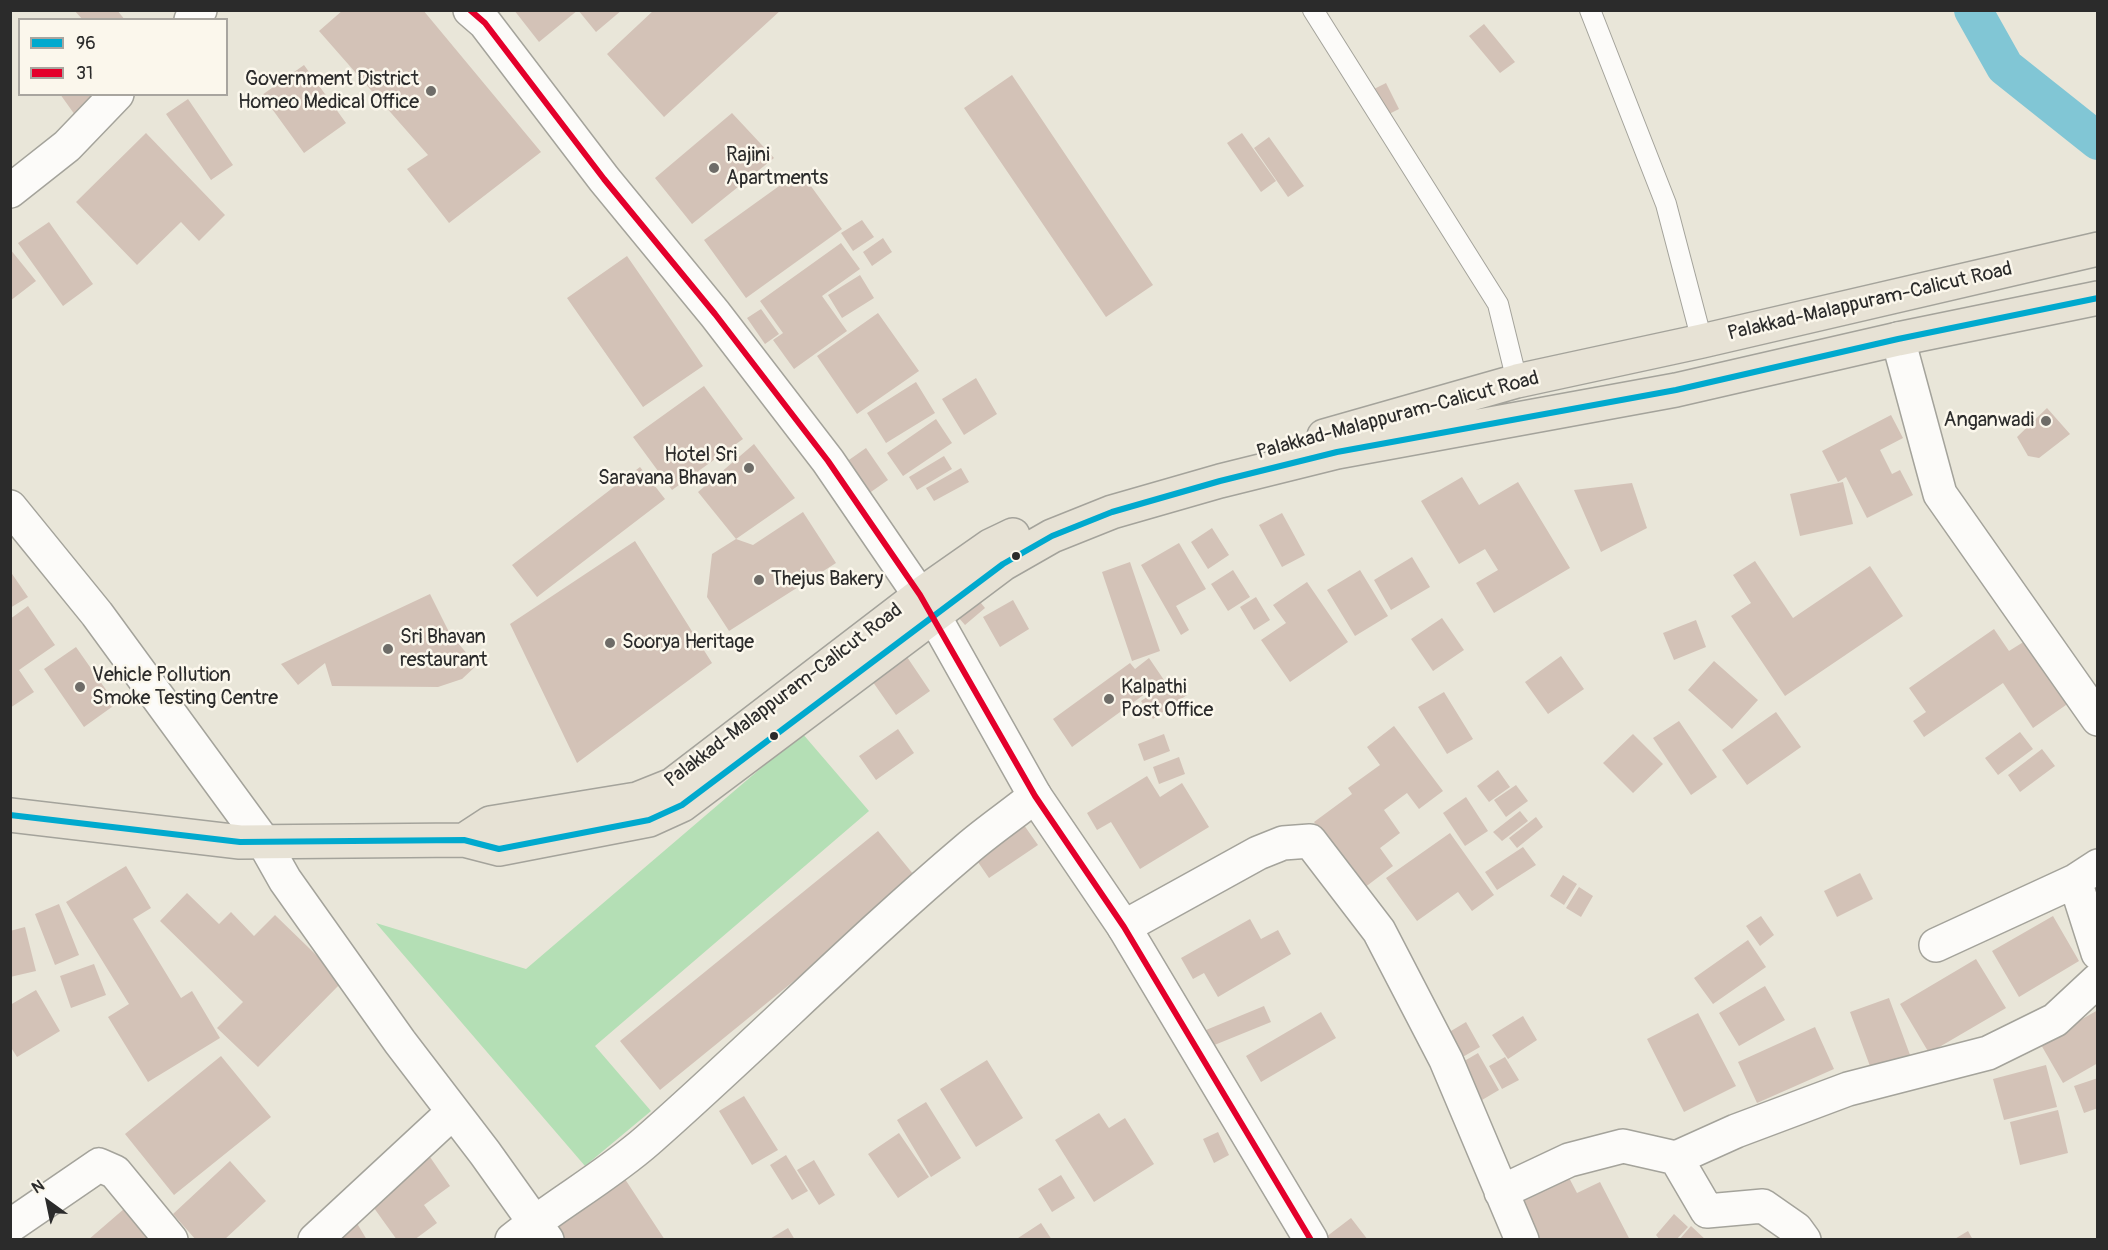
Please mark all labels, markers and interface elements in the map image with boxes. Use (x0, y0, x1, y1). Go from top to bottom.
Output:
legend (18, 18, 228, 96)
text: 96 (76, 32, 96, 55)
text: 31 (76, 62, 93, 85)
place label: Government District Homeo Medical Office (238, 68, 419, 115)
marker: Government District Homeo Medical Office (424, 84, 438, 98)
place label: Rajini Apartments (726, 144, 828, 191)
marker: Rajini Apartments (707, 161, 721, 175)
street label: Palakkad-Malappuram-Calicut Road (1725, 258, 2015, 346)
street label: Palakkad-Malappuram-Calicut Road (1254, 367, 1542, 465)
place label: Anganwadi (1943, 409, 2034, 433)
marker: Anganwadi (2039, 414, 2053, 428)
place label: Hotel Sri Saravana Bhavan (598, 444, 737, 491)
marker: Hotel Sri Saravana Bhavan (742, 461, 756, 475)
unlabelled marker (1010, 550, 1022, 562)
place label: Thejus Bakery (771, 568, 883, 592)
marker: Thejus Bakery (752, 573, 766, 587)
street label: Palakkad-Malappuram-Calicut Road (660, 599, 908, 793)
place label: Sri Bhavan restaurant (400, 626, 488, 673)
place label: Soorya Heritage (622, 631, 754, 655)
marker: Soorya Heritage (603, 636, 617, 650)
marker: Sri Bhavan restaurant (381, 642, 395, 656)
place label: Vehicle Pollution Smoke Testing Centre (92, 664, 278, 711)
place label: Kalpathi Post Office (1121, 676, 1213, 723)
marker: Vehicle Pollution Smoke Testing Centre (73, 680, 87, 694)
marker: Kalpathi Post Office (1102, 692, 1116, 706)
unlabelled marker (768, 730, 780, 742)
north arrow (18, 1172, 78, 1232)
text: N (28, 1176, 48, 1198)

